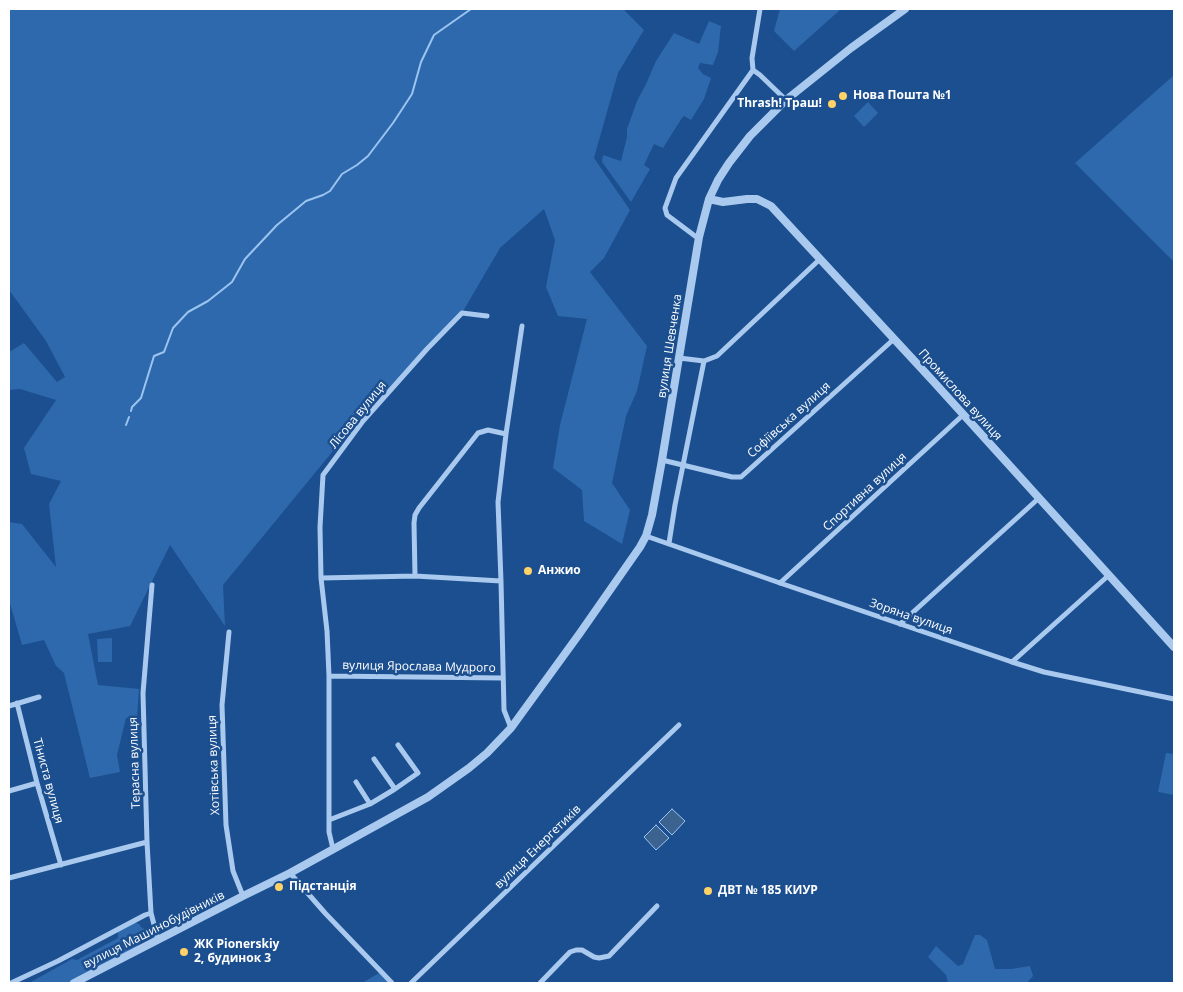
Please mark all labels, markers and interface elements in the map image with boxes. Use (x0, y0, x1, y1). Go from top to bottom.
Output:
place label: Нова Пошта №1 (853, 89, 952, 103)
marker: Нова Пошта №1 (837, 90, 849, 102)
place label: Thrash! Траш! (737, 97, 822, 111)
marker: Thrash! Траш! (826, 98, 838, 110)
street label: вулиця Шевченка (655, 293, 685, 399)
street label: Промислова вулиця (915, 346, 1005, 444)
street label: Лісова вулиця (326, 378, 390, 452)
street label: Софіївська вулиця (745, 379, 833, 461)
street label: Спортивна вулиця (820, 450, 910, 534)
place label: Анжио (538, 564, 581, 578)
marker: Анжио (522, 565, 534, 577)
street label: Зоряна вулиця (867, 596, 955, 638)
street label: вулиця Ярослава Мудрого (342, 658, 496, 676)
street label: Хотівська вулиця (205, 715, 223, 815)
street label: Терасна вулиця (126, 717, 144, 809)
street label: Тіниста вулиця (30, 737, 66, 825)
street label: вулиця Енергетиків (492, 802, 584, 892)
place label: Підстанція (289, 880, 357, 894)
marker: Підстанція (273, 881, 285, 893)
place label: ДВТ № 185 КИУР (718, 884, 818, 898)
marker: ДВТ № 185 КИУР (702, 885, 714, 897)
street label: вулиця Машинобудівників (81, 888, 227, 972)
place label: ЖК Pionerskiy 2, будинок 3 (194, 938, 279, 966)
marker: ЖК Pionerskiy 2, будинок 3 (178, 946, 190, 958)

